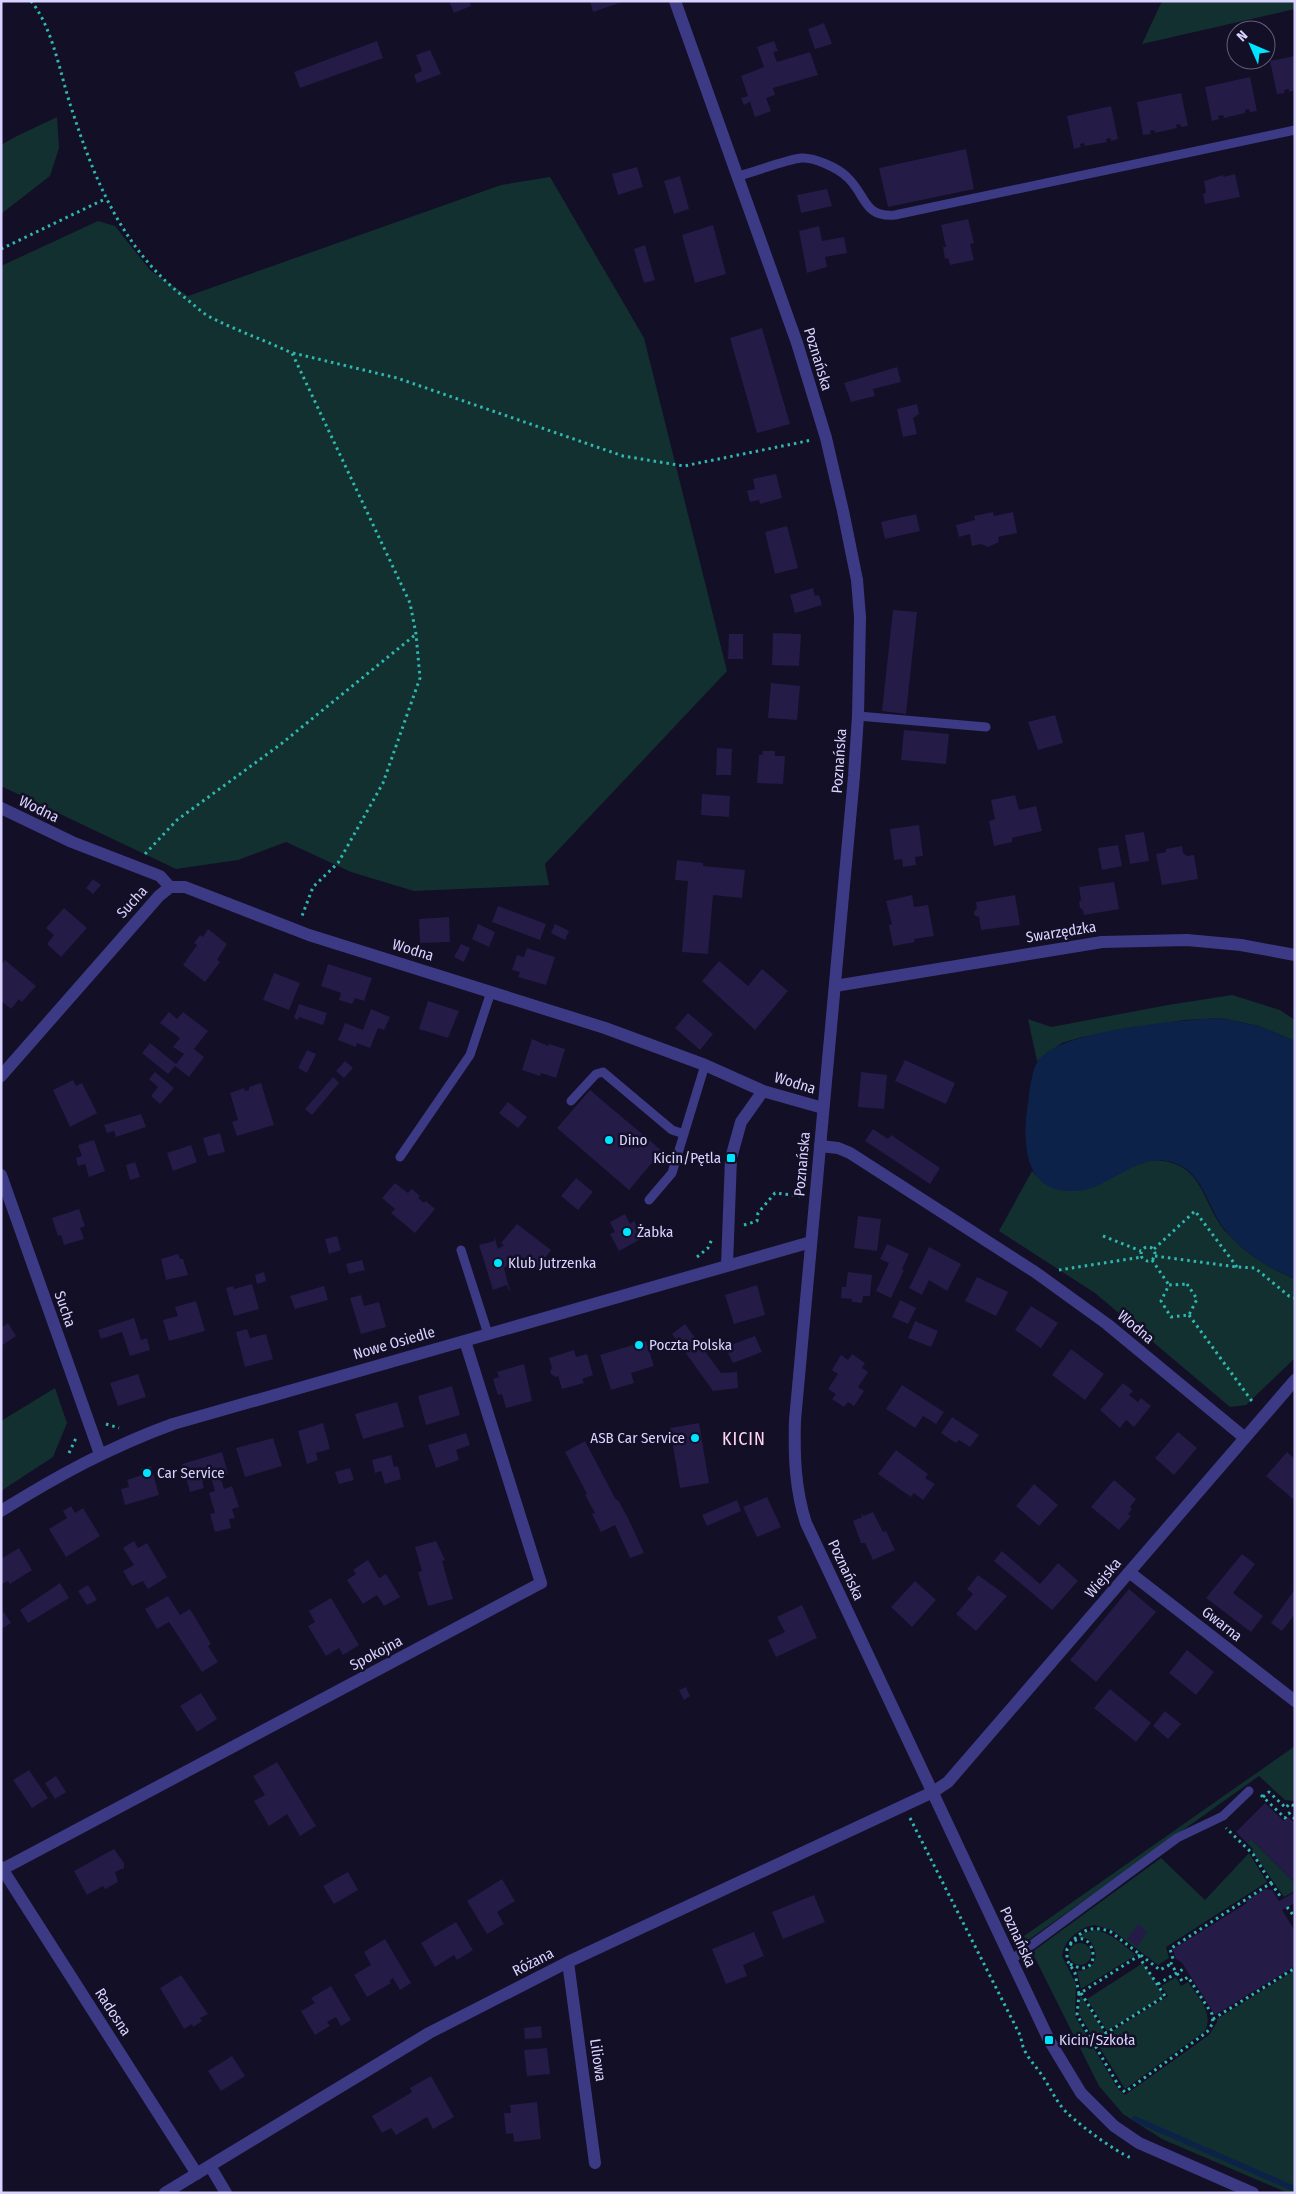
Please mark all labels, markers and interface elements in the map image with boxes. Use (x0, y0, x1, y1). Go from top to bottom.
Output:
north arrow (1226, 20, 1276, 70)
text: N (1233, 27, 1251, 45)
street label: Poznańska (800, 325, 836, 393)
street label: Poznańska (828, 728, 850, 794)
street label: Wodna (16, 792, 62, 826)
street label: Sucha (113, 882, 151, 922)
street label: Swarzędzka (1025, 918, 1097, 946)
street label: Wodna (390, 935, 436, 965)
street label: Wodna (772, 1068, 818, 1098)
place label: Dino (619, 1131, 647, 1149)
street label: Poznańska (790, 1131, 814, 1197)
marker: Dino (603, 1134, 615, 1146)
place label: Kicin/Pętla (653, 1149, 721, 1167)
marker: Kicin/Pętla (725, 1152, 737, 1164)
place label: Żabka (637, 1223, 673, 1241)
marker: Żabka (621, 1226, 633, 1238)
place label: Klub Jutrzenka (508, 1254, 596, 1272)
marker: Klub Jutrzenka (492, 1257, 504, 1269)
street label: Sucha (50, 1289, 80, 1329)
street label: Wodna (1114, 1307, 1158, 1347)
street label: Nowe Osiedle (351, 1323, 437, 1363)
place label: Poczta Polska (649, 1336, 732, 1354)
marker: Poczta Polska (633, 1339, 645, 1351)
district label: KICIN (722, 1428, 766, 1450)
place label: ASB Car Service (590, 1429, 685, 1447)
marker: ASB Car Service (689, 1432, 701, 1444)
place label: Car Service (157, 1464, 225, 1482)
marker: Car Service (141, 1467, 153, 1479)
street label: Poznańska (824, 1537, 868, 1603)
street label: Wiejska (1081, 1554, 1125, 1602)
street label: Gwarna (1198, 1603, 1246, 1645)
street label: Spokojna (347, 1632, 405, 1674)
street label: Poznańska (996, 1904, 1040, 1970)
street label: Różana (509, 1944, 557, 1980)
street label: Radosna (91, 1985, 135, 2039)
place label: Kicin/Szkoła (1059, 2031, 1135, 2049)
marker: Kicin/Szkoła (1043, 2034, 1055, 2046)
street label: Liliowa (586, 2037, 610, 2083)

